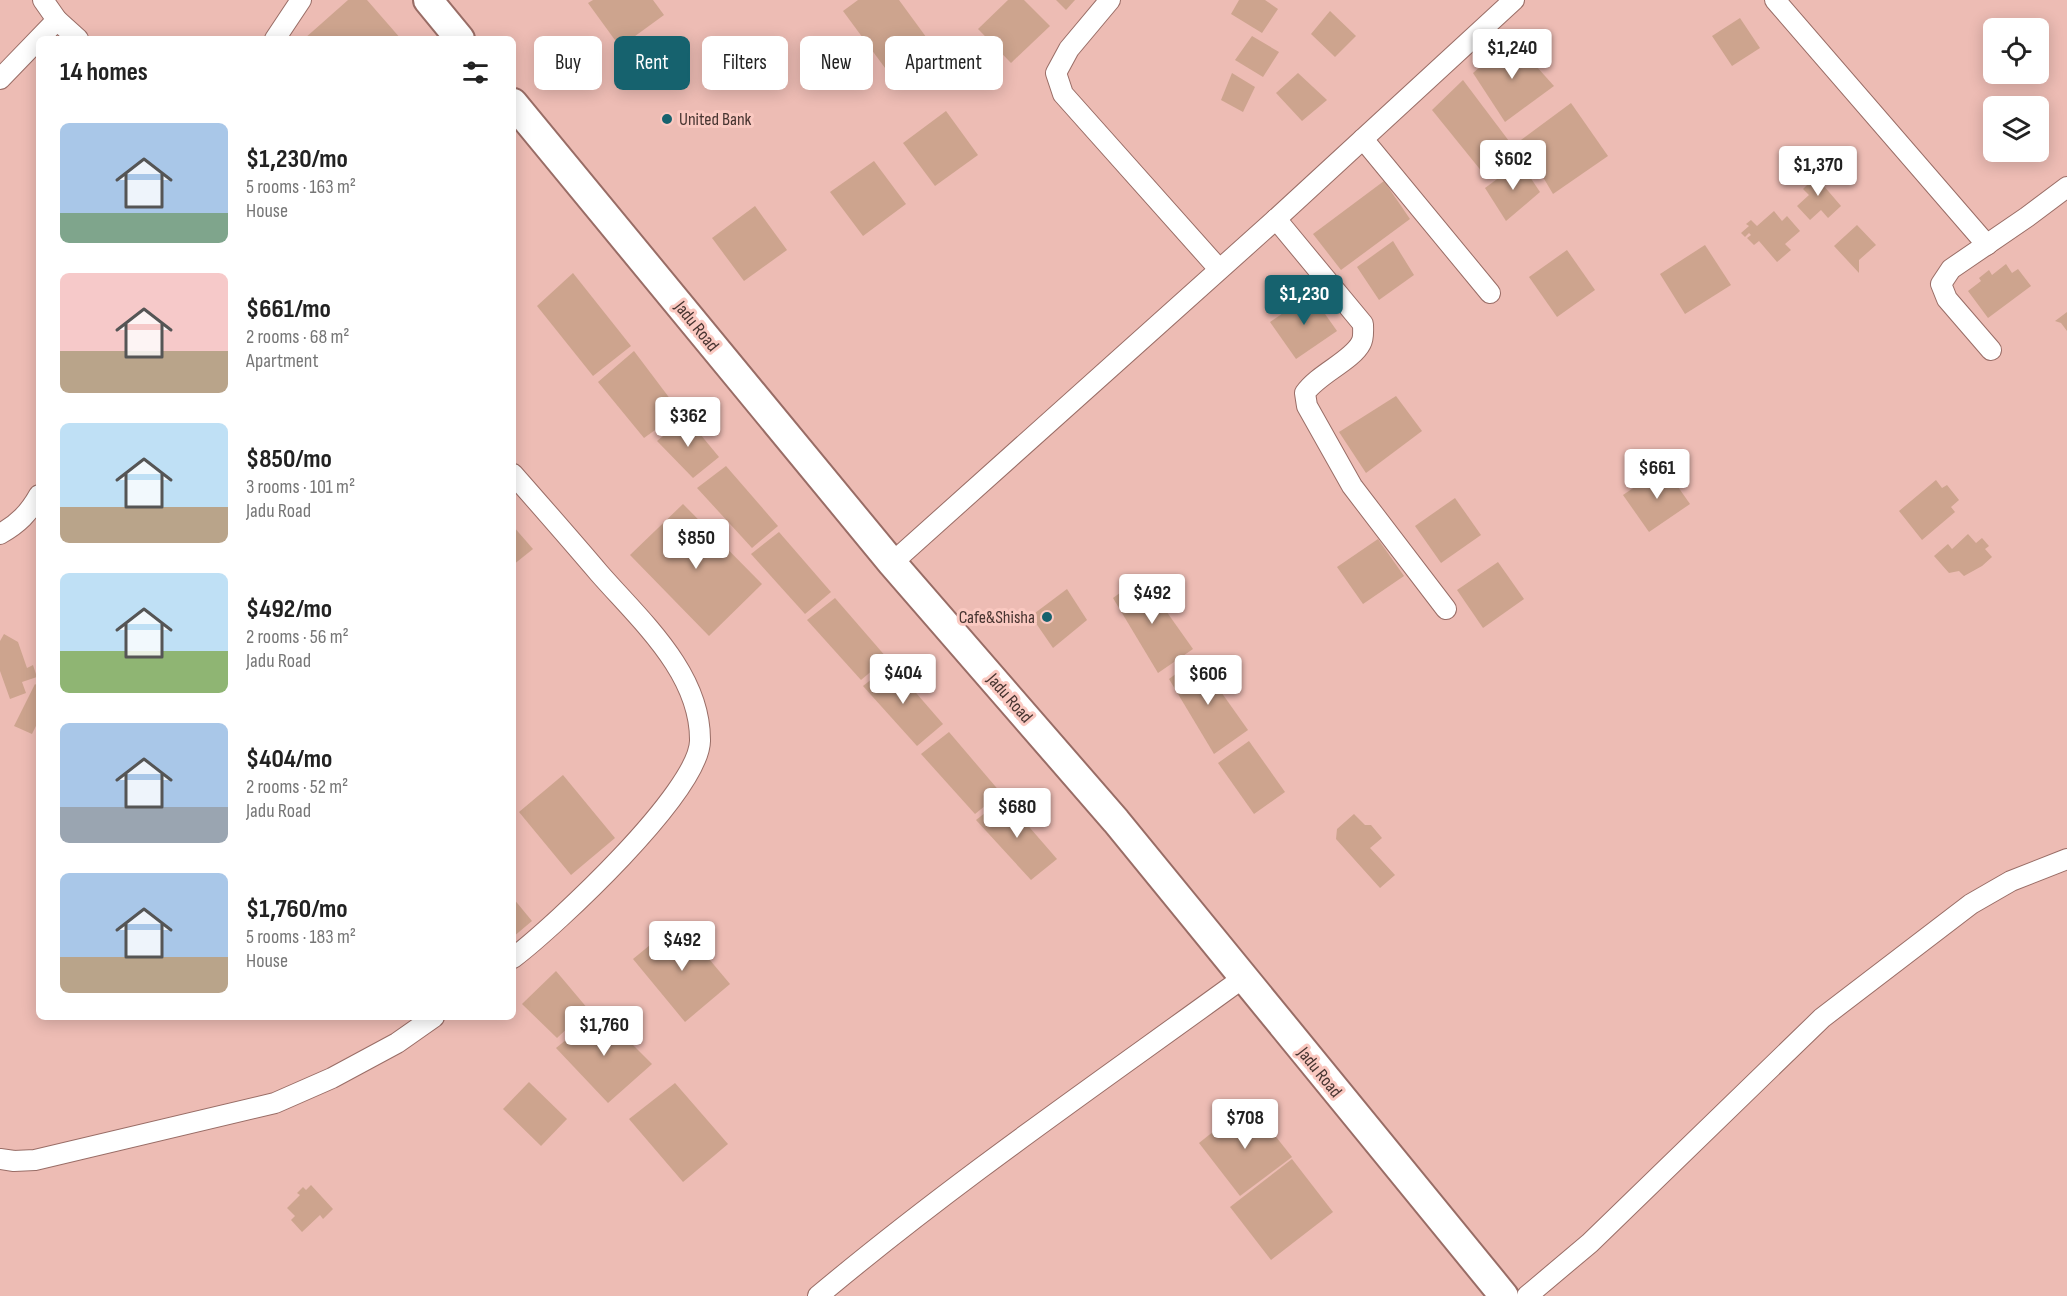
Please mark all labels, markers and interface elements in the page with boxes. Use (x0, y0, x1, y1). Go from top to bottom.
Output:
map controls (1983, 18, 2049, 162)
button: locate (1983, 18, 2049, 84)
pin: $1,240 (1463, 29, 1561, 80)
chip: Buy (534, 36, 602, 90)
chip: Rent (614, 36, 690, 90)
chip: Filters (702, 36, 788, 90)
chip: New (800, 36, 873, 90)
chip: Apartment (885, 36, 1003, 90)
text: $1,240 (1487, 36, 1537, 60)
icon: filters (459, 56, 492, 89)
text: 14 homes (60, 57, 148, 88)
button: layers (1983, 96, 2049, 162)
place label: United Bank (679, 109, 752, 130)
marker: United Bank (660, 112, 674, 126)
pin: $602 (1477, 140, 1549, 191)
text: $1,230/mo (246, 144, 348, 175)
pin: $1,370 (1769, 146, 1867, 197)
icon: home (108, 147, 180, 219)
text: $602 (1494, 147, 1532, 171)
text: $1,370 (1793, 153, 1843, 177)
text: 5 rooms · 163 m² (246, 175, 356, 199)
text: House (246, 199, 288, 223)
pin: $1,230 (1255, 275, 1353, 326)
text: $1,230 (1279, 282, 1329, 306)
text: $661/mo (246, 294, 331, 325)
street label: Jadu Road (669, 296, 723, 356)
icon: home (108, 297, 180, 369)
text: 2 rooms · 68 m² (246, 325, 350, 349)
text: Apartment (246, 349, 319, 373)
pin: $362 (652, 397, 724, 448)
text: $362 (669, 404, 707, 428)
text: $850/mo (246, 444, 332, 475)
icon: home (108, 447, 180, 519)
pin: $661 (1621, 449, 1693, 500)
text: $661 (1639, 456, 1675, 480)
text: 3 rooms · 101 m² (246, 475, 355, 499)
text: Jadu Road (246, 499, 311, 523)
pin: $850 (660, 519, 732, 570)
text: $850 (677, 526, 715, 550)
pin: $492 (1116, 574, 1188, 625)
text: $492 (1133, 581, 1171, 605)
text: $492/mo (246, 594, 332, 625)
icon: home (108, 597, 180, 669)
place label: Cafe&Shisha (959, 607, 1035, 628)
marker: Cafe&Shisha (1040, 610, 1054, 624)
text: 2 rooms · 56 m² (246, 625, 349, 649)
text: Jadu Road (246, 649, 311, 673)
pin: $404 (867, 654, 939, 705)
pin: $606 (1172, 655, 1244, 706)
text: $404 (884, 661, 922, 685)
text: $606 (1189, 662, 1227, 686)
street label: Jadu Road (982, 669, 1037, 727)
text: $404/mo (246, 744, 332, 775)
icon: home (108, 747, 180, 819)
text: 2 rooms · 52 m² (246, 775, 348, 799)
pin: $680 (981, 788, 1053, 839)
text: $680 (998, 795, 1036, 819)
text: Jadu Road (246, 799, 311, 823)
text: $1,760/mo (246, 894, 348, 925)
icon: home (108, 897, 180, 969)
pin: $492 (646, 921, 718, 972)
text: 5 rooms · 183 m² (246, 925, 356, 949)
text: $492 (663, 928, 701, 952)
text: House (246, 949, 288, 973)
pin: $1,760 (555, 1006, 653, 1057)
text: $1,760 (579, 1013, 629, 1037)
street label: Jadu Road (1292, 1042, 1346, 1102)
pin: $708 (1209, 1099, 1281, 1150)
text: $708 (1226, 1106, 1264, 1130)

